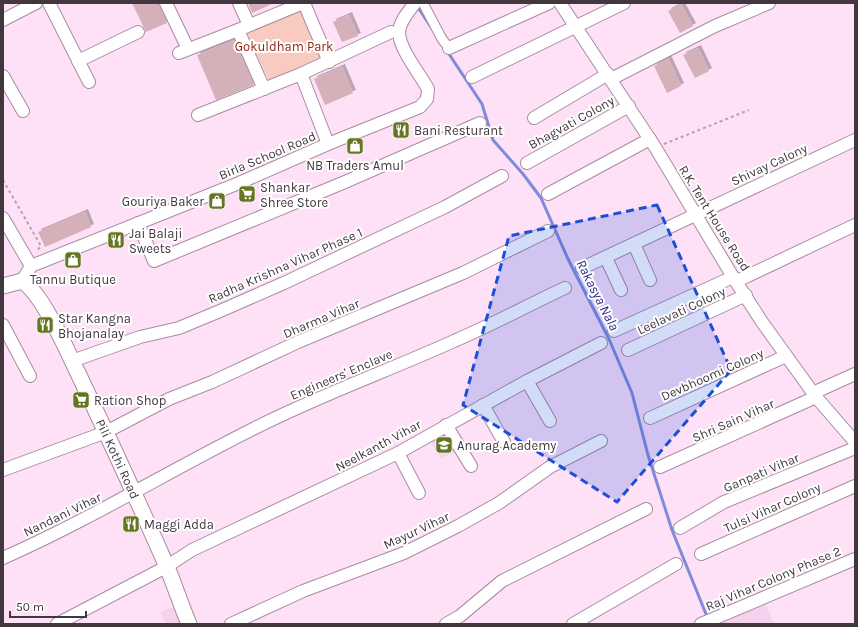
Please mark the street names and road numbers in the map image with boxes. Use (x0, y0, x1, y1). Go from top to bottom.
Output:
street label: Bhagvati Colony (526, 93, 617, 152)
street label: Birla School Road (216, 128, 318, 183)
street label: Shivay Calony (729, 140, 810, 189)
street label: R.K. Tent House Road (676, 163, 753, 274)
street label: Radha Krishna Vihar Phase 1 (206, 225, 365, 306)
street label: Leelavati Colony (635, 283, 728, 337)
street label: Dharma Vihar (281, 296, 362, 341)
street label: Devbhoomi Colony (659, 345, 766, 404)
street label: Engineers' Enclave (288, 346, 395, 403)
street label: Shri Sain Vihar (690, 396, 777, 445)
street label: Neelkanth Vihar (333, 416, 424, 474)
street label: Pili Kothi Road (93, 417, 143, 501)
street label: Ganpati Vihar (721, 450, 802, 495)
street label: Tulsi Vihar Colony (721, 479, 823, 536)
street label: Nandani Vihar (21, 489, 104, 540)
street label: Mayur Vihar (381, 509, 452, 552)
street label: Raj Vihar Colony Phase 2 (703, 543, 843, 614)

